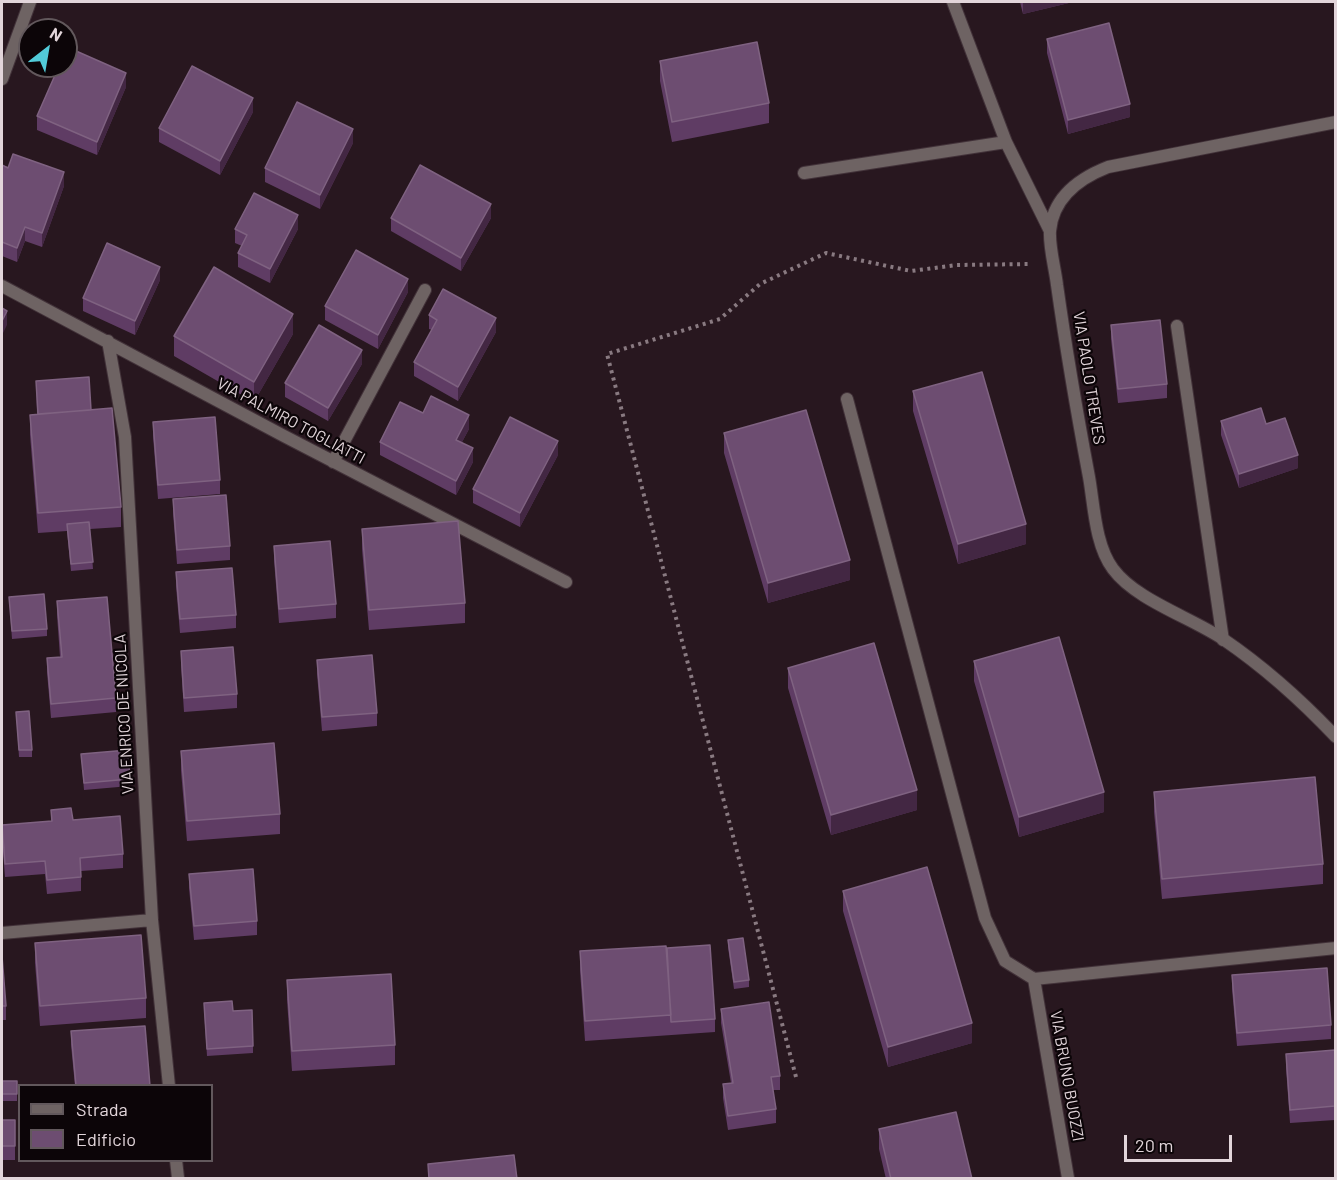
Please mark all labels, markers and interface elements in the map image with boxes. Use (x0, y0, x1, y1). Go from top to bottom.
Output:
north arrow (18, 18, 78, 78)
text: N (47, 23, 66, 45)
street label: VIA PAOLO TREVES (1069, 310, 1109, 446)
street label: VIA PALMIRO TOGLIATTI (214, 374, 368, 468)
street label: VIA ENRICO DE NICOLA (110, 633, 138, 795)
street label: VIA BRUNO BUOZZI (1046, 1009, 1088, 1143)
legend (18, 1084, 213, 1162)
text: Strada (76, 1098, 128, 1120)
scale bar (1127, 1123, 1235, 1161)
text: Edificio (76, 1128, 136, 1150)
text: 20 m (1135, 1134, 1173, 1156)

